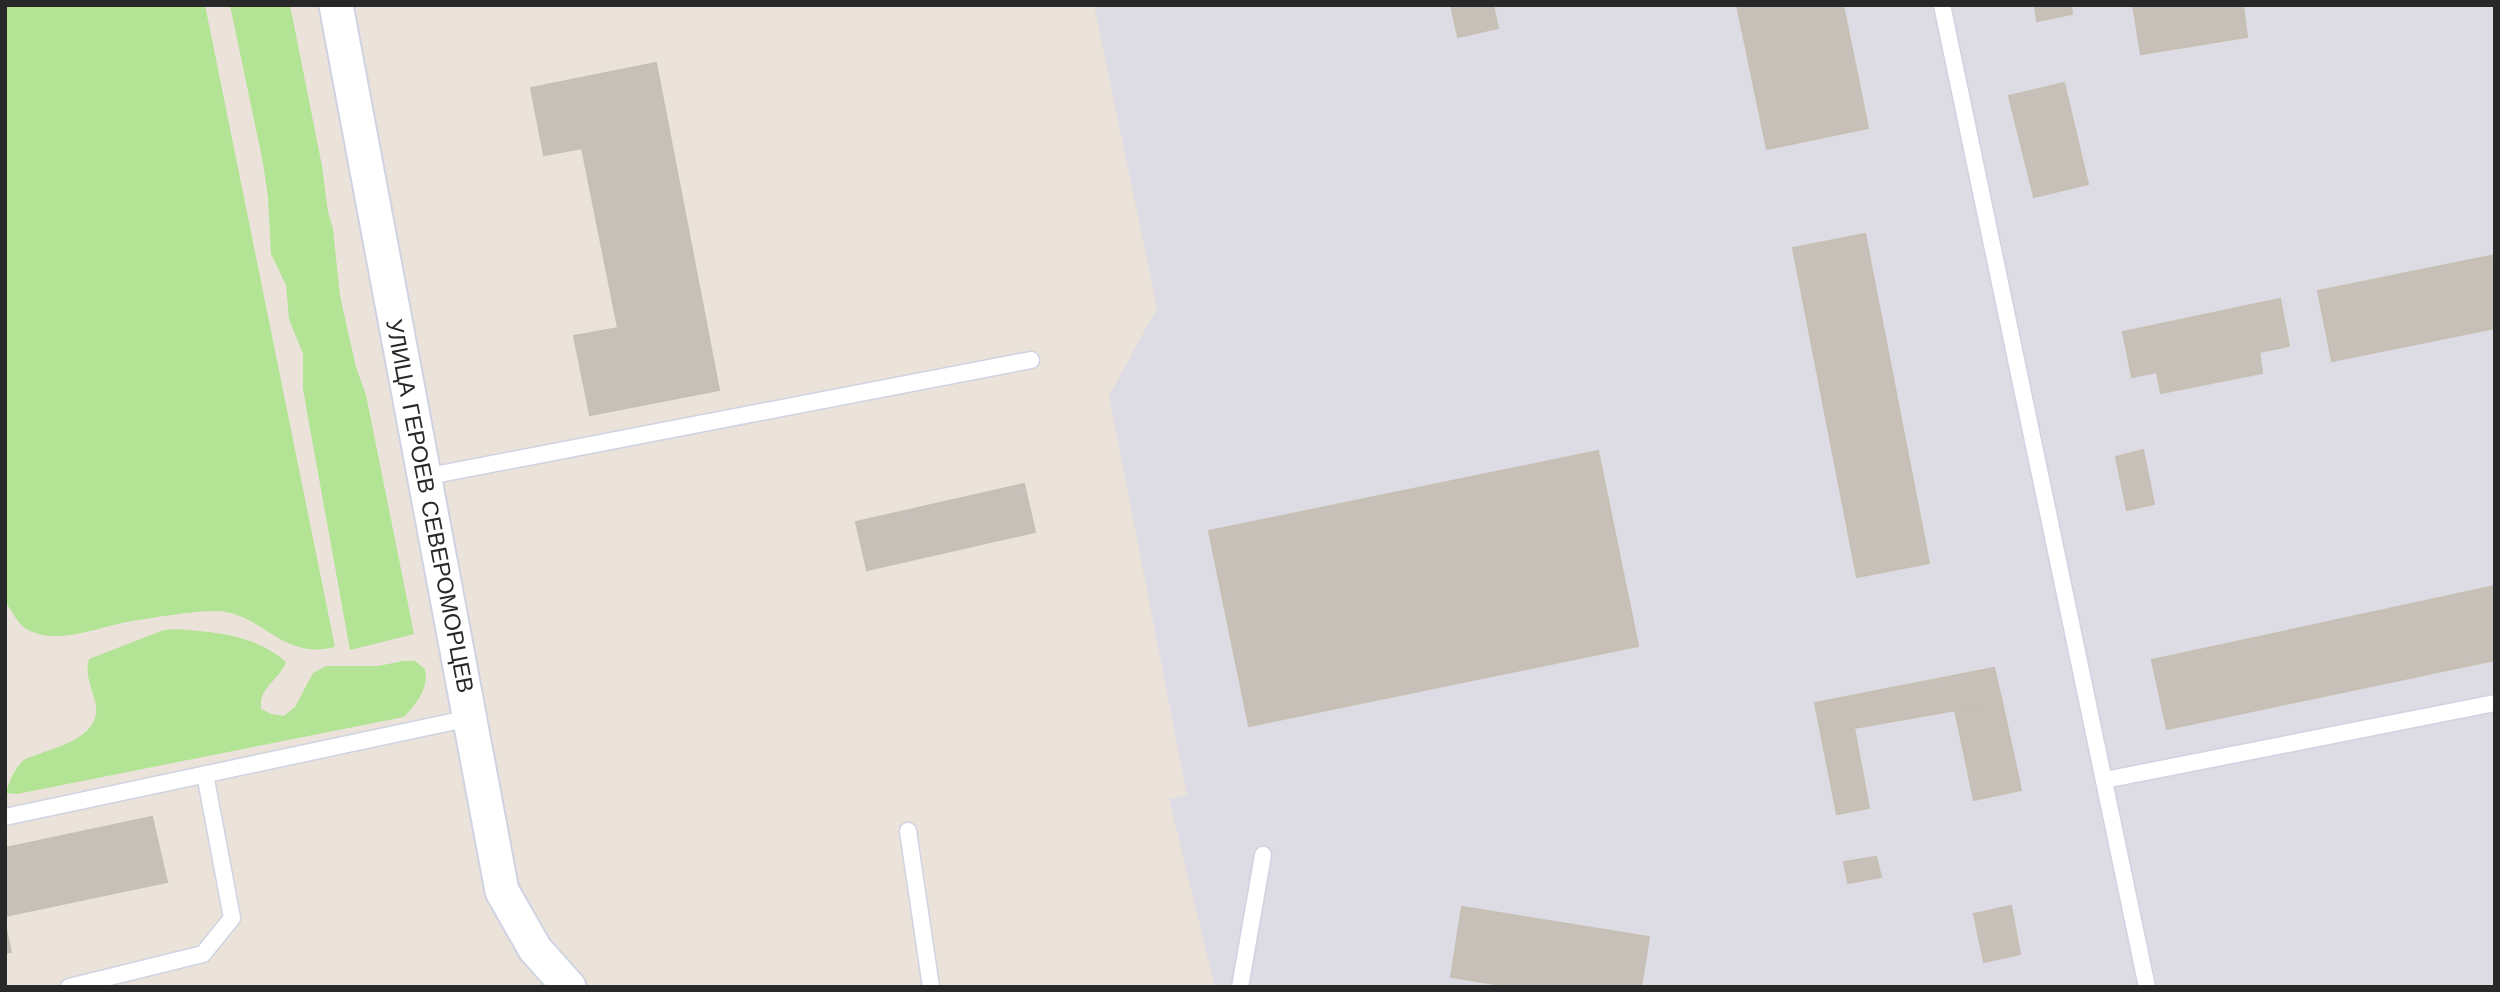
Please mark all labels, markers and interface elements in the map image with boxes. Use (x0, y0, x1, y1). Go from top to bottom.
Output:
street label: УЛИЦА ГЕРОЕВ СЕВЕРОМОРЦЕВ (380, 317, 479, 695)

